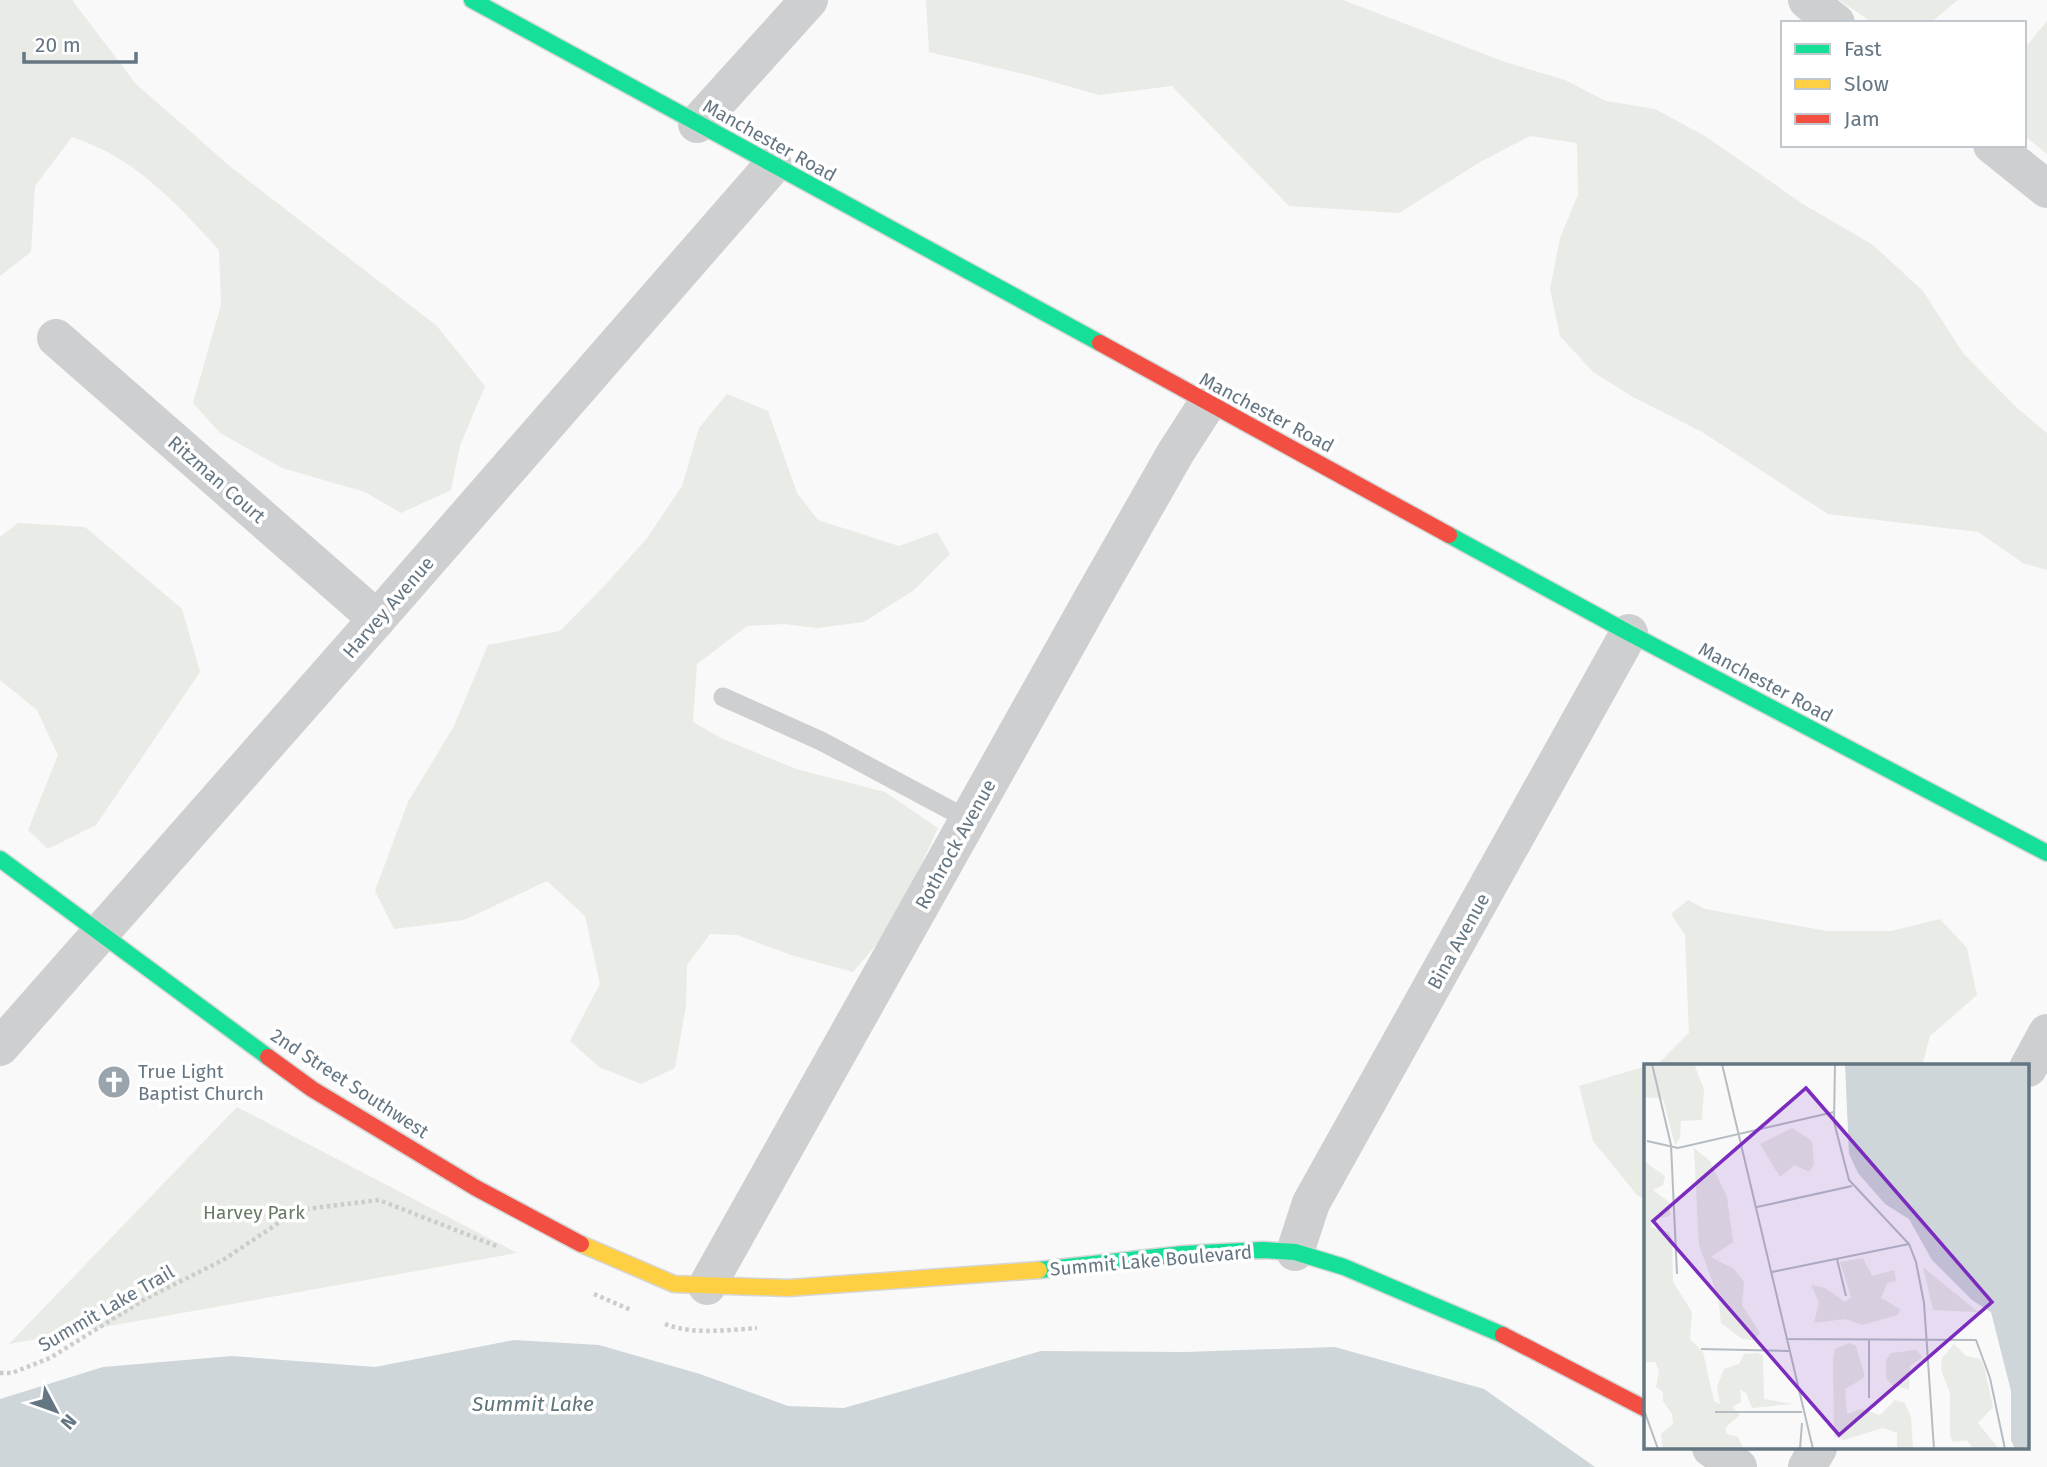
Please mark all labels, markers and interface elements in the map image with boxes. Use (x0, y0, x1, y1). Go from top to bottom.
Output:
scale bar (24, 21, 136, 65)
legend (1781, 21, 2026, 147)
text: 20 m (35, 32, 81, 58)
text: Fast (1844, 36, 1882, 62)
text: Slow (1844, 71, 1889, 97)
street label: Manchester Road (699, 94, 840, 187)
text: Jam (1844, 106, 1880, 132)
street label: Manchester Road (1196, 367, 1338, 458)
street label: Ritzman Court (163, 431, 270, 528)
street label: Harvey Avenue (338, 552, 439, 663)
street label: Manchester Road (1695, 637, 1837, 728)
street label: Rothrock Avenue (910, 775, 1001, 913)
street label: Bina Avenue (1423, 889, 1494, 993)
street label: 2nd Street Southwest (266, 1024, 433, 1143)
place label: True Light Baptist Church (138, 1060, 264, 1105)
church icon: True Light Baptist Church (95, 1063, 133, 1101)
inset map (1644, 1064, 2030, 1450)
park label: Harvey Park (203, 1201, 305, 1224)
street label: Summit Lake Boulevard (1049, 1240, 1253, 1281)
street label: Summit Lake Trail (34, 1260, 179, 1357)
north arrow (21, 1376, 91, 1446)
water label: Summit Lake (471, 1391, 594, 1417)
text: N (56, 1410, 81, 1434)

